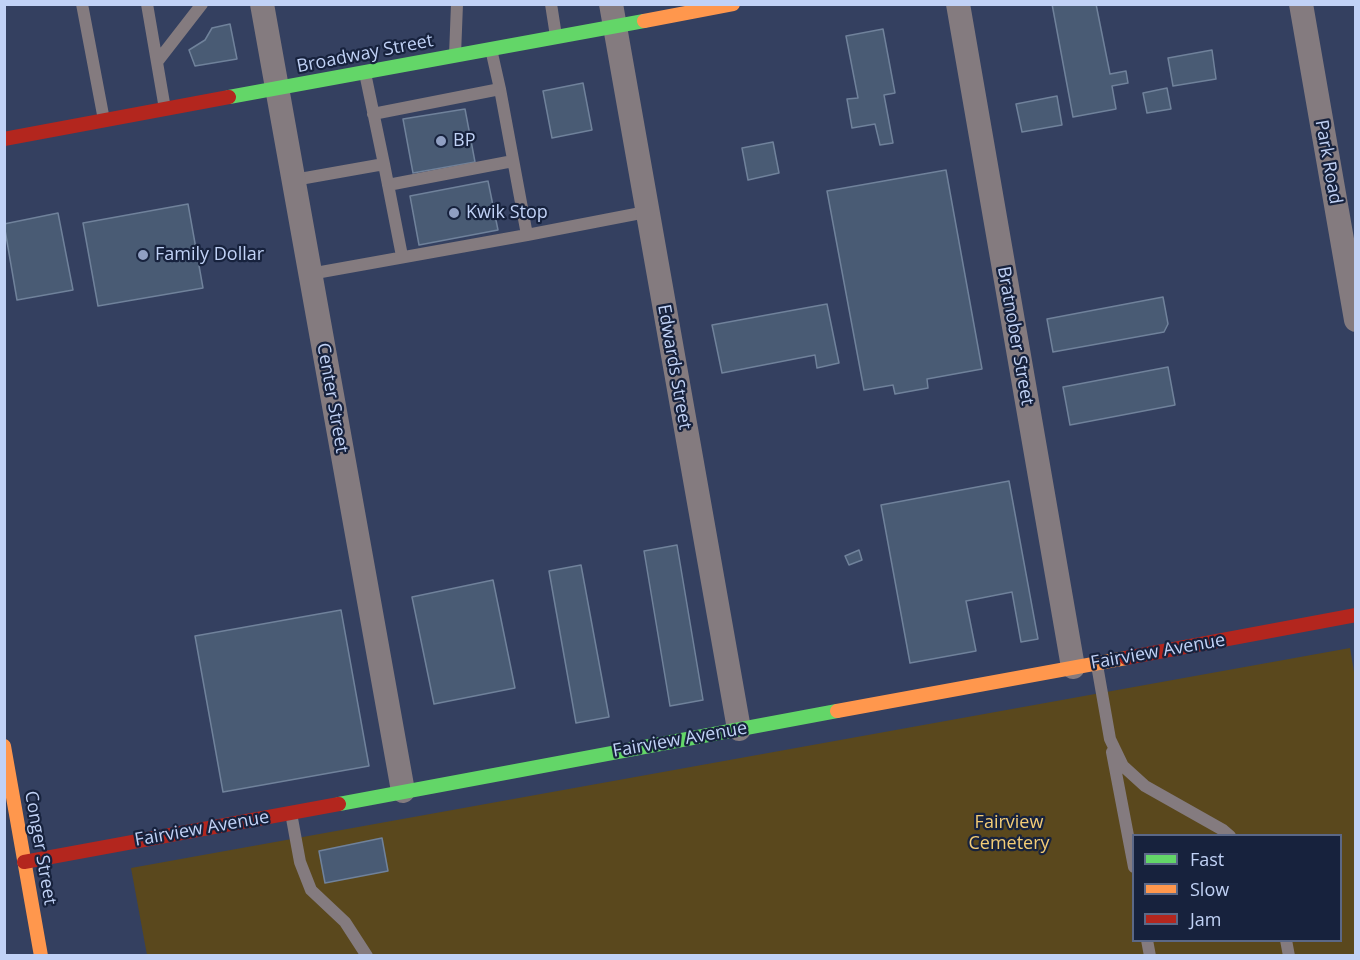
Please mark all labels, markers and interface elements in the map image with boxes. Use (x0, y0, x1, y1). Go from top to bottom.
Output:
street label: Broadway Street (295, 30, 435, 78)
street label: Park Road (1310, 118, 1346, 206)
place label: BP (453, 130, 475, 152)
marker: BP (434, 134, 448, 148)
place label: Kwik Stop (466, 202, 548, 224)
marker: Kwik Stop (447, 206, 461, 220)
place label: Family Dollar (155, 244, 264, 266)
marker: Family Dollar (136, 248, 150, 262)
street label: Bratnober Street (992, 265, 1038, 407)
street label: Edwards Street (652, 303, 696, 431)
street label: Center Street (312, 341, 352, 455)
street label: Fairview Avenue (1089, 630, 1227, 674)
street label: Fairview Avenue (611, 718, 749, 762)
street label: Conger Street (19, 789, 61, 907)
street label: Fairview Avenue (133, 807, 271, 851)
park label: Fairview Cemetery (968, 812, 1050, 854)
legend (1132, 834, 1342, 942)
text: Fast (1190, 847, 1224, 871)
text: Slow (1190, 877, 1229, 901)
text: Jam (1190, 907, 1222, 931)

